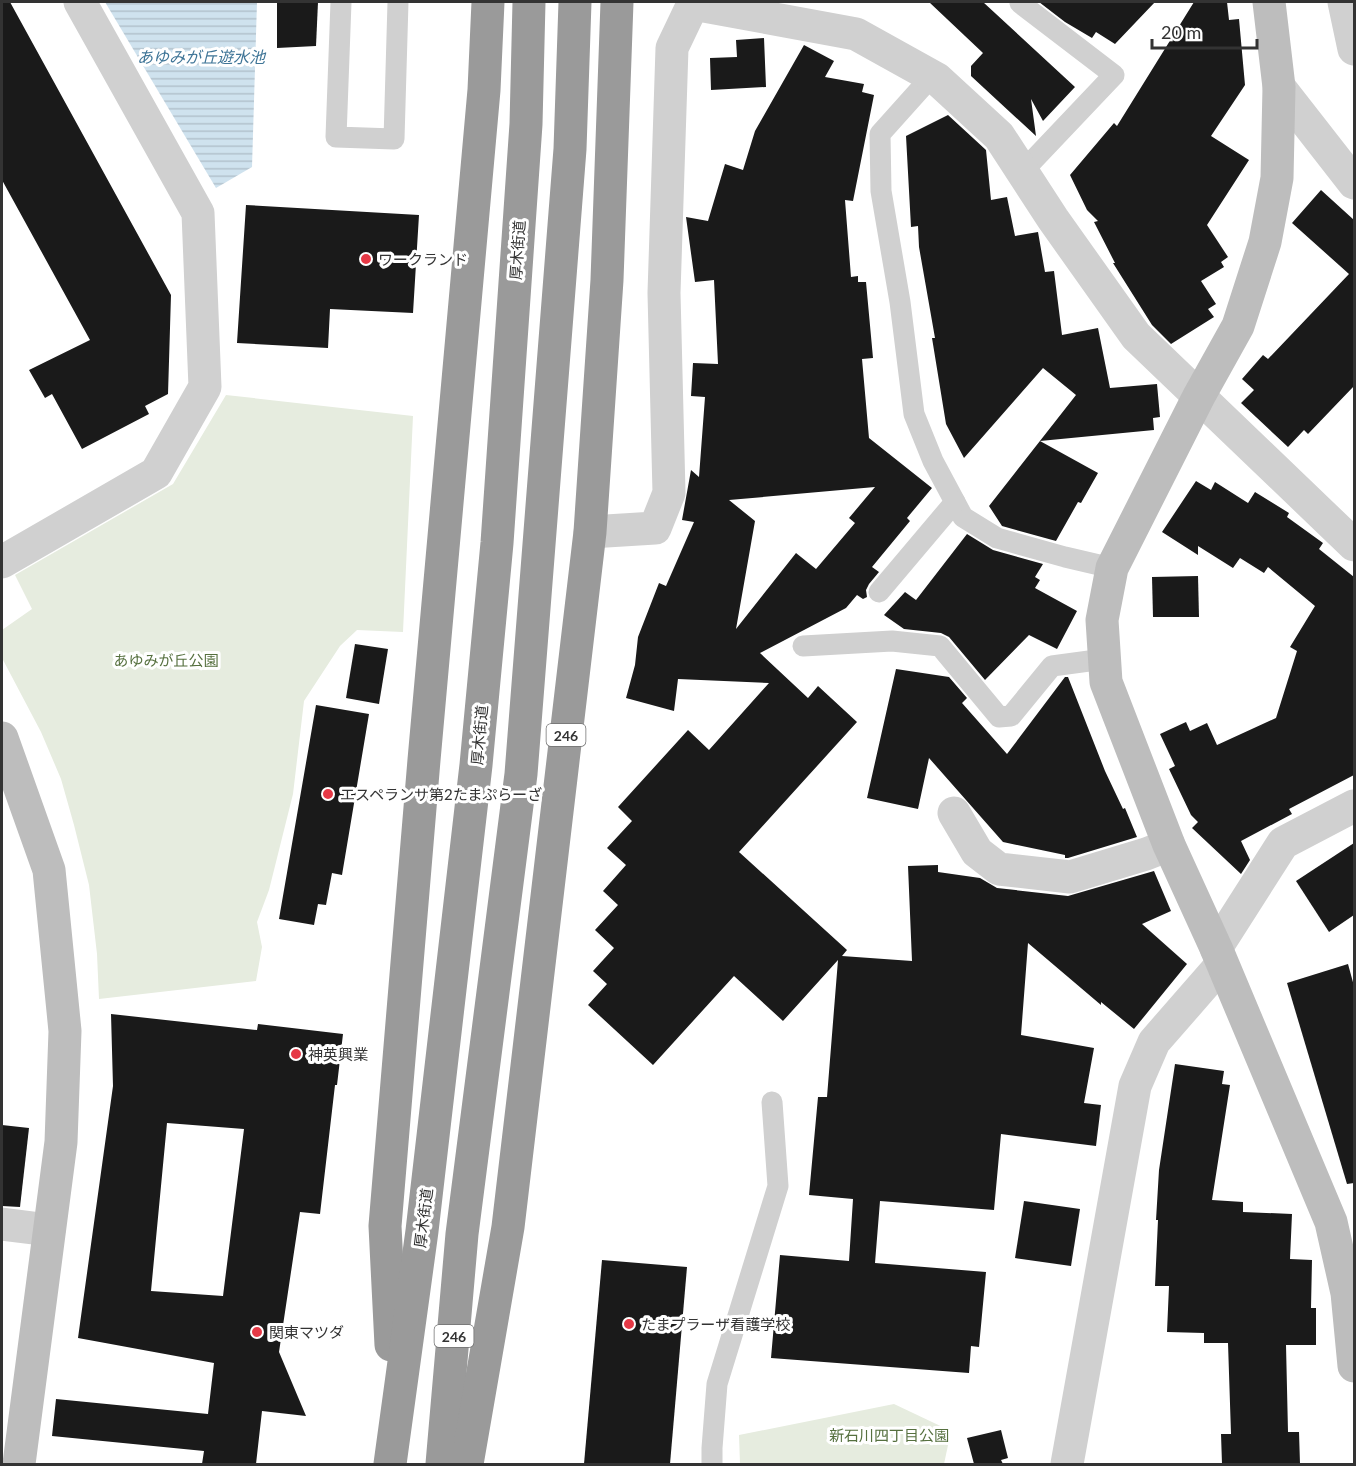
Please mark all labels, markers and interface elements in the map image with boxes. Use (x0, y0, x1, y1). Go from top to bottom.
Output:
scale bar (1152, 12, 1257, 50)
text: 20 m (1161, 21, 1201, 43)
water label: あゆみが丘遊水池 (137, 47, 267, 66)
street label: 厚木街道 (506, 219, 528, 281)
place label: ワークランド (378, 250, 468, 268)
marker: ワークランド (359, 252, 373, 266)
park label: あゆみが丘公園 (113, 651, 219, 669)
street label: 厚木街道 (467, 704, 491, 766)
road number: 246 (546, 724, 586, 746)
place label: エスペランサ第2たまぷらーざ (340, 785, 542, 803)
marker: エスペランサ第2たまぷらーざ (321, 787, 335, 801)
place label: 神英興業 (308, 1045, 368, 1063)
marker: 神英興業 (289, 1047, 303, 1061)
street label: 厚木街道 (410, 1187, 436, 1249)
place label: たまプラーザ看護学校 (641, 1315, 790, 1333)
marker: たまプラーザ看護学校 (622, 1317, 636, 1331)
place label: 関東マツダ (269, 1323, 344, 1341)
marker: 関東マツダ (250, 1325, 264, 1339)
road number: 246 (434, 1325, 474, 1347)
park label: 新石川四丁目公園 (829, 1426, 949, 1444)

